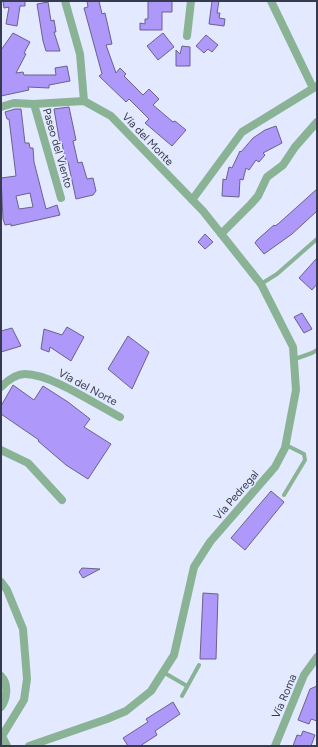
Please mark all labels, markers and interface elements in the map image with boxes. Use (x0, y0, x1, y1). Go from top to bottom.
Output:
street label: Paseo del Viento (40, 107, 75, 190)
street label: Vía del Monte (119, 110, 176, 168)
street label: Vía del Norte (56, 366, 119, 408)
street label: Vía Pedregal (211, 468, 261, 523)
street label: Vía Roma (269, 672, 300, 720)

